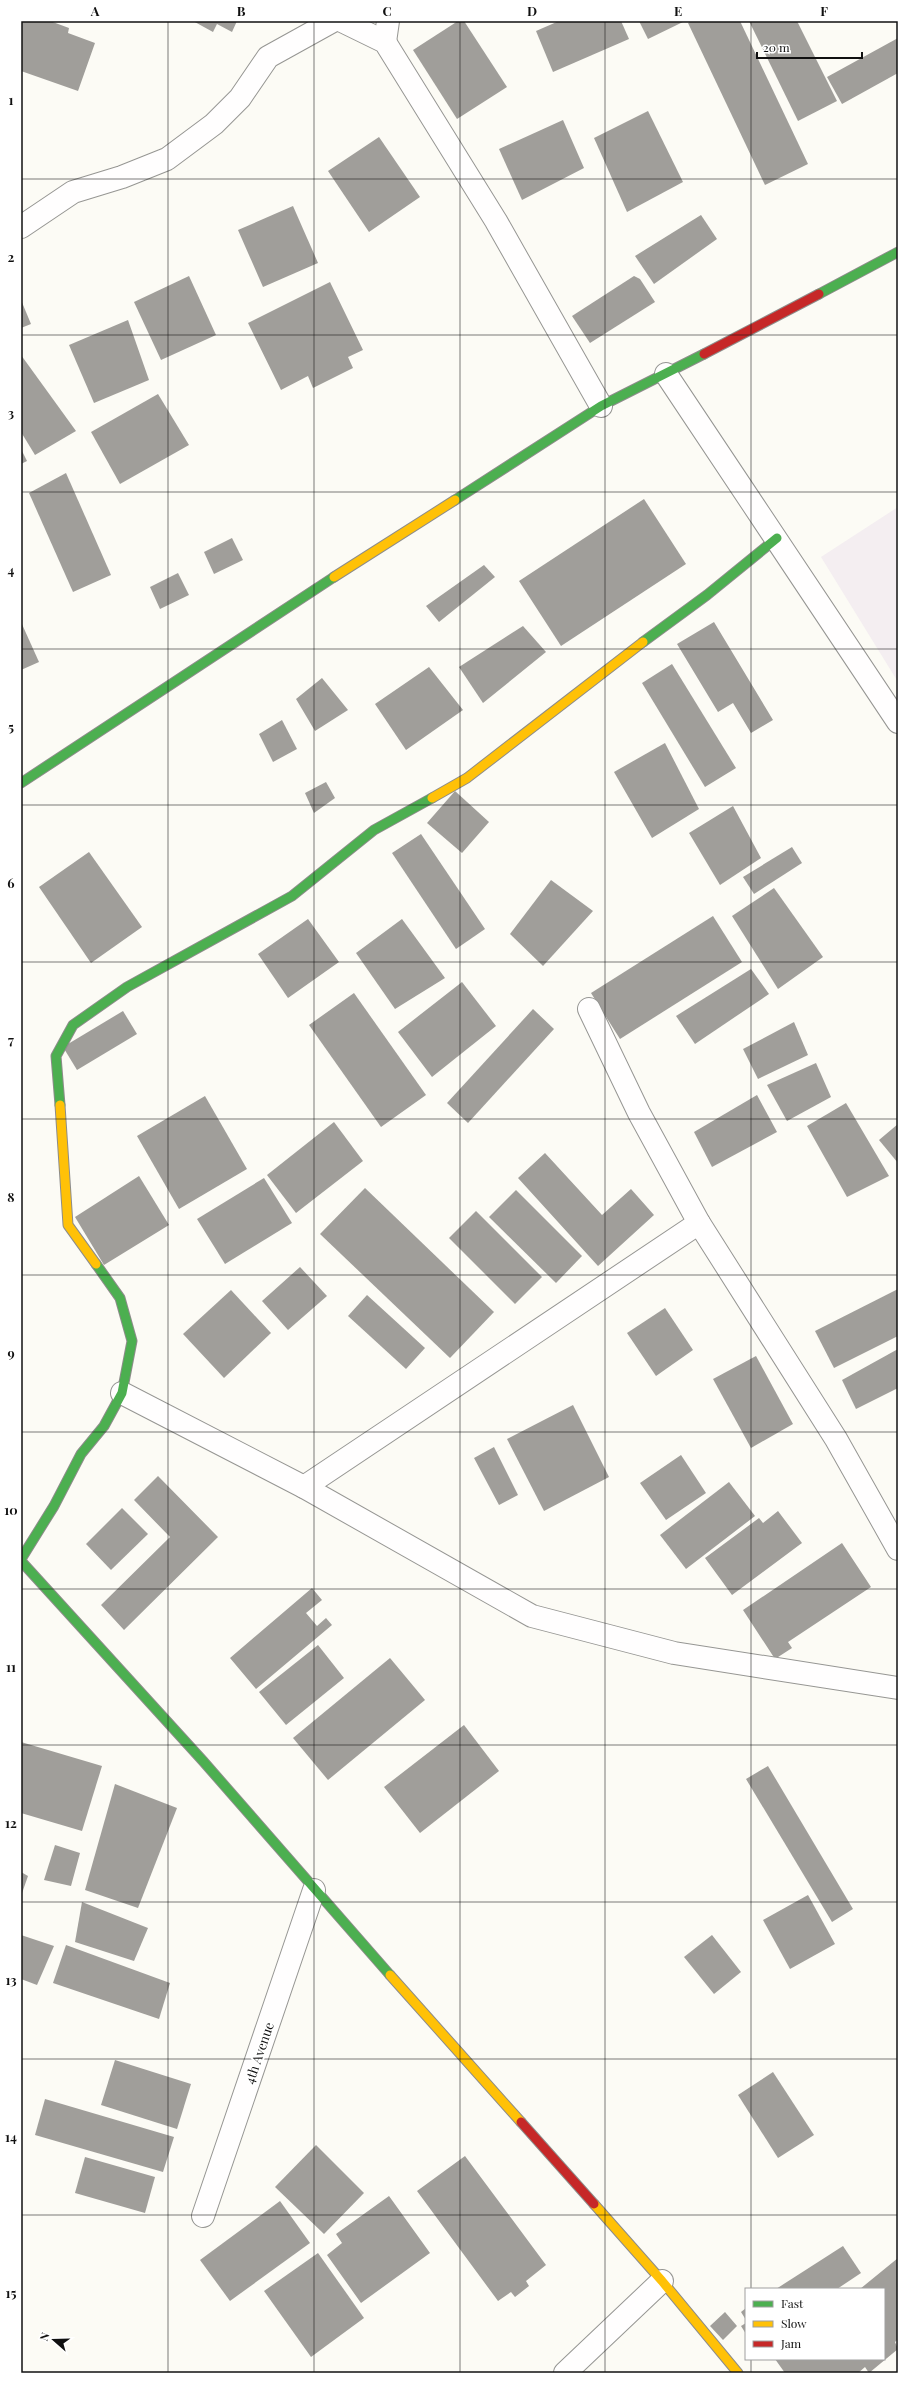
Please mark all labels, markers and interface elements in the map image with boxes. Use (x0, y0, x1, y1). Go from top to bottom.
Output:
text: A (90, 2, 100, 19)
text: B (237, 2, 246, 19)
text: C (382, 2, 392, 19)
text: D (527, 2, 537, 19)
text: E (674, 2, 682, 19)
text: F (820, 2, 828, 19)
scale bar (757, 34, 862, 60)
text: 20 m (763, 39, 790, 55)
text: 1 (9, 91, 14, 108)
text: 2 (8, 248, 15, 265)
text: 3 (8, 404, 14, 421)
text: 4 (8, 561, 15, 578)
text: 5 (8, 718, 14, 735)
text: 6 (7, 874, 15, 891)
text: 7 (8, 1031, 14, 1048)
text: 8 (7, 1188, 15, 1205)
text: 9 (7, 1344, 15, 1361)
text: 10 (4, 1501, 18, 1518)
text: 11 (6, 1658, 16, 1675)
text: 12 (5, 1814, 17, 1831)
text: 13 (5, 1971, 17, 1988)
street label: 4th Avenue (240, 2019, 277, 2086)
text: 14 (5, 2128, 17, 2145)
text: 15 (6, 2284, 16, 2301)
legend (745, 2288, 885, 2360)
text: Fast (781, 2295, 804, 2311)
text: Slow (781, 2315, 807, 2331)
north arrow (34, 2320, 74, 2360)
text: N (36, 2330, 53, 2343)
text: Jam (780, 2335, 802, 2351)

